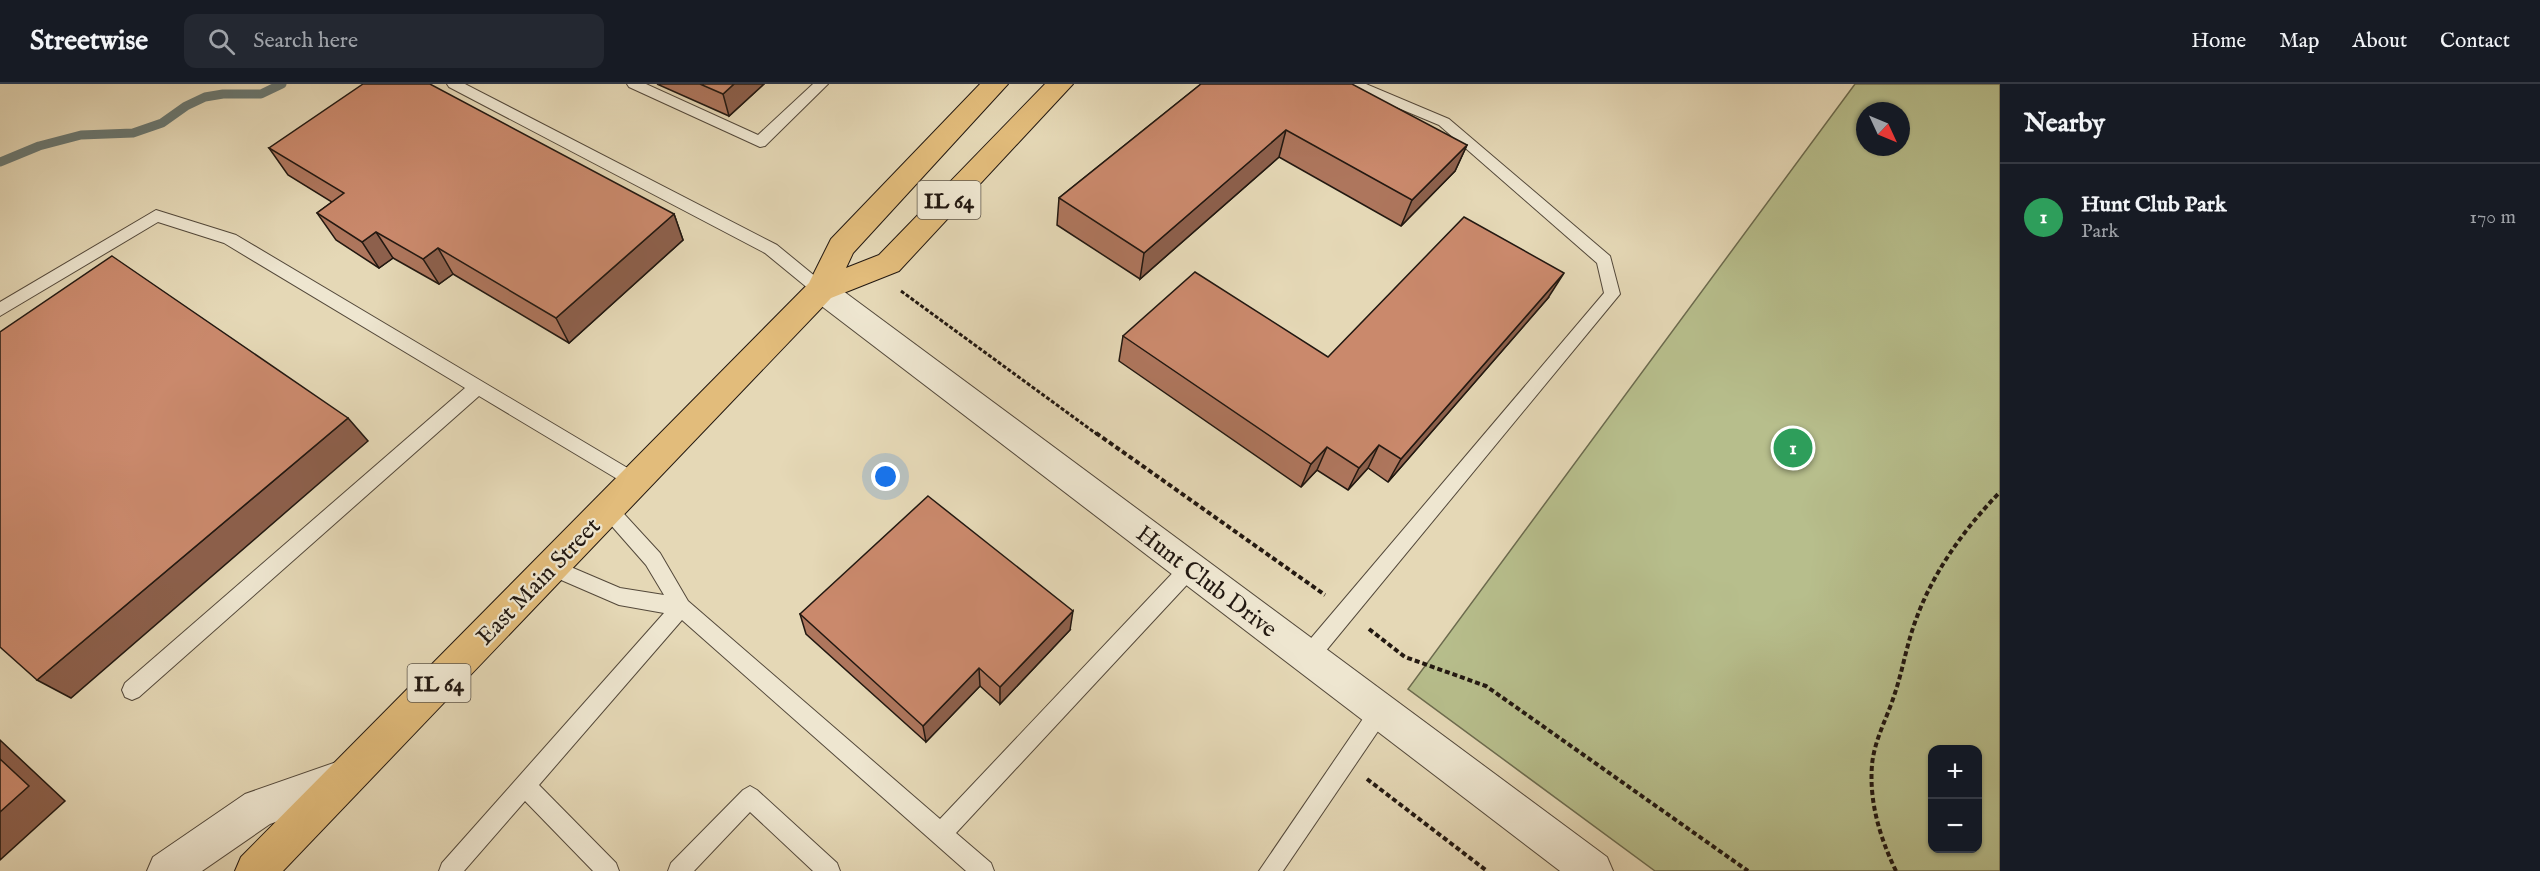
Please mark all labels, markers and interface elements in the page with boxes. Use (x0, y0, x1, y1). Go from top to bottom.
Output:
search box (184, 14, 604, 68)
text: Streetwise (30, 24, 148, 59)
icon: search (205, 25, 238, 58)
text: Search here (253, 27, 358, 55)
text: Home (2191, 28, 2246, 55)
text: Map (2279, 28, 2319, 55)
text: About (2352, 28, 2407, 55)
text: Contact (2440, 28, 2510, 55)
north arrow (1856, 102, 1910, 156)
text: Nearby (2024, 107, 2105, 140)
road number: IL 64 (918, 181, 980, 219)
text: Hunt Club Park (2081, 191, 2226, 219)
text: 1 (2040, 205, 2047, 230)
text: 170 m (2470, 205, 2516, 230)
text: Park (2081, 219, 2119, 244)
pin: 1 (1774, 426, 1812, 470)
your location (871, 462, 900, 491)
street label: East Main Street (470, 512, 608, 652)
street label: Hunt Club Drive (1129, 519, 1283, 645)
road number: IL 64 (408, 664, 470, 702)
map controls (1928, 745, 1982, 853)
button: + (1928, 745, 1982, 799)
button: − (1928, 799, 1982, 853)

